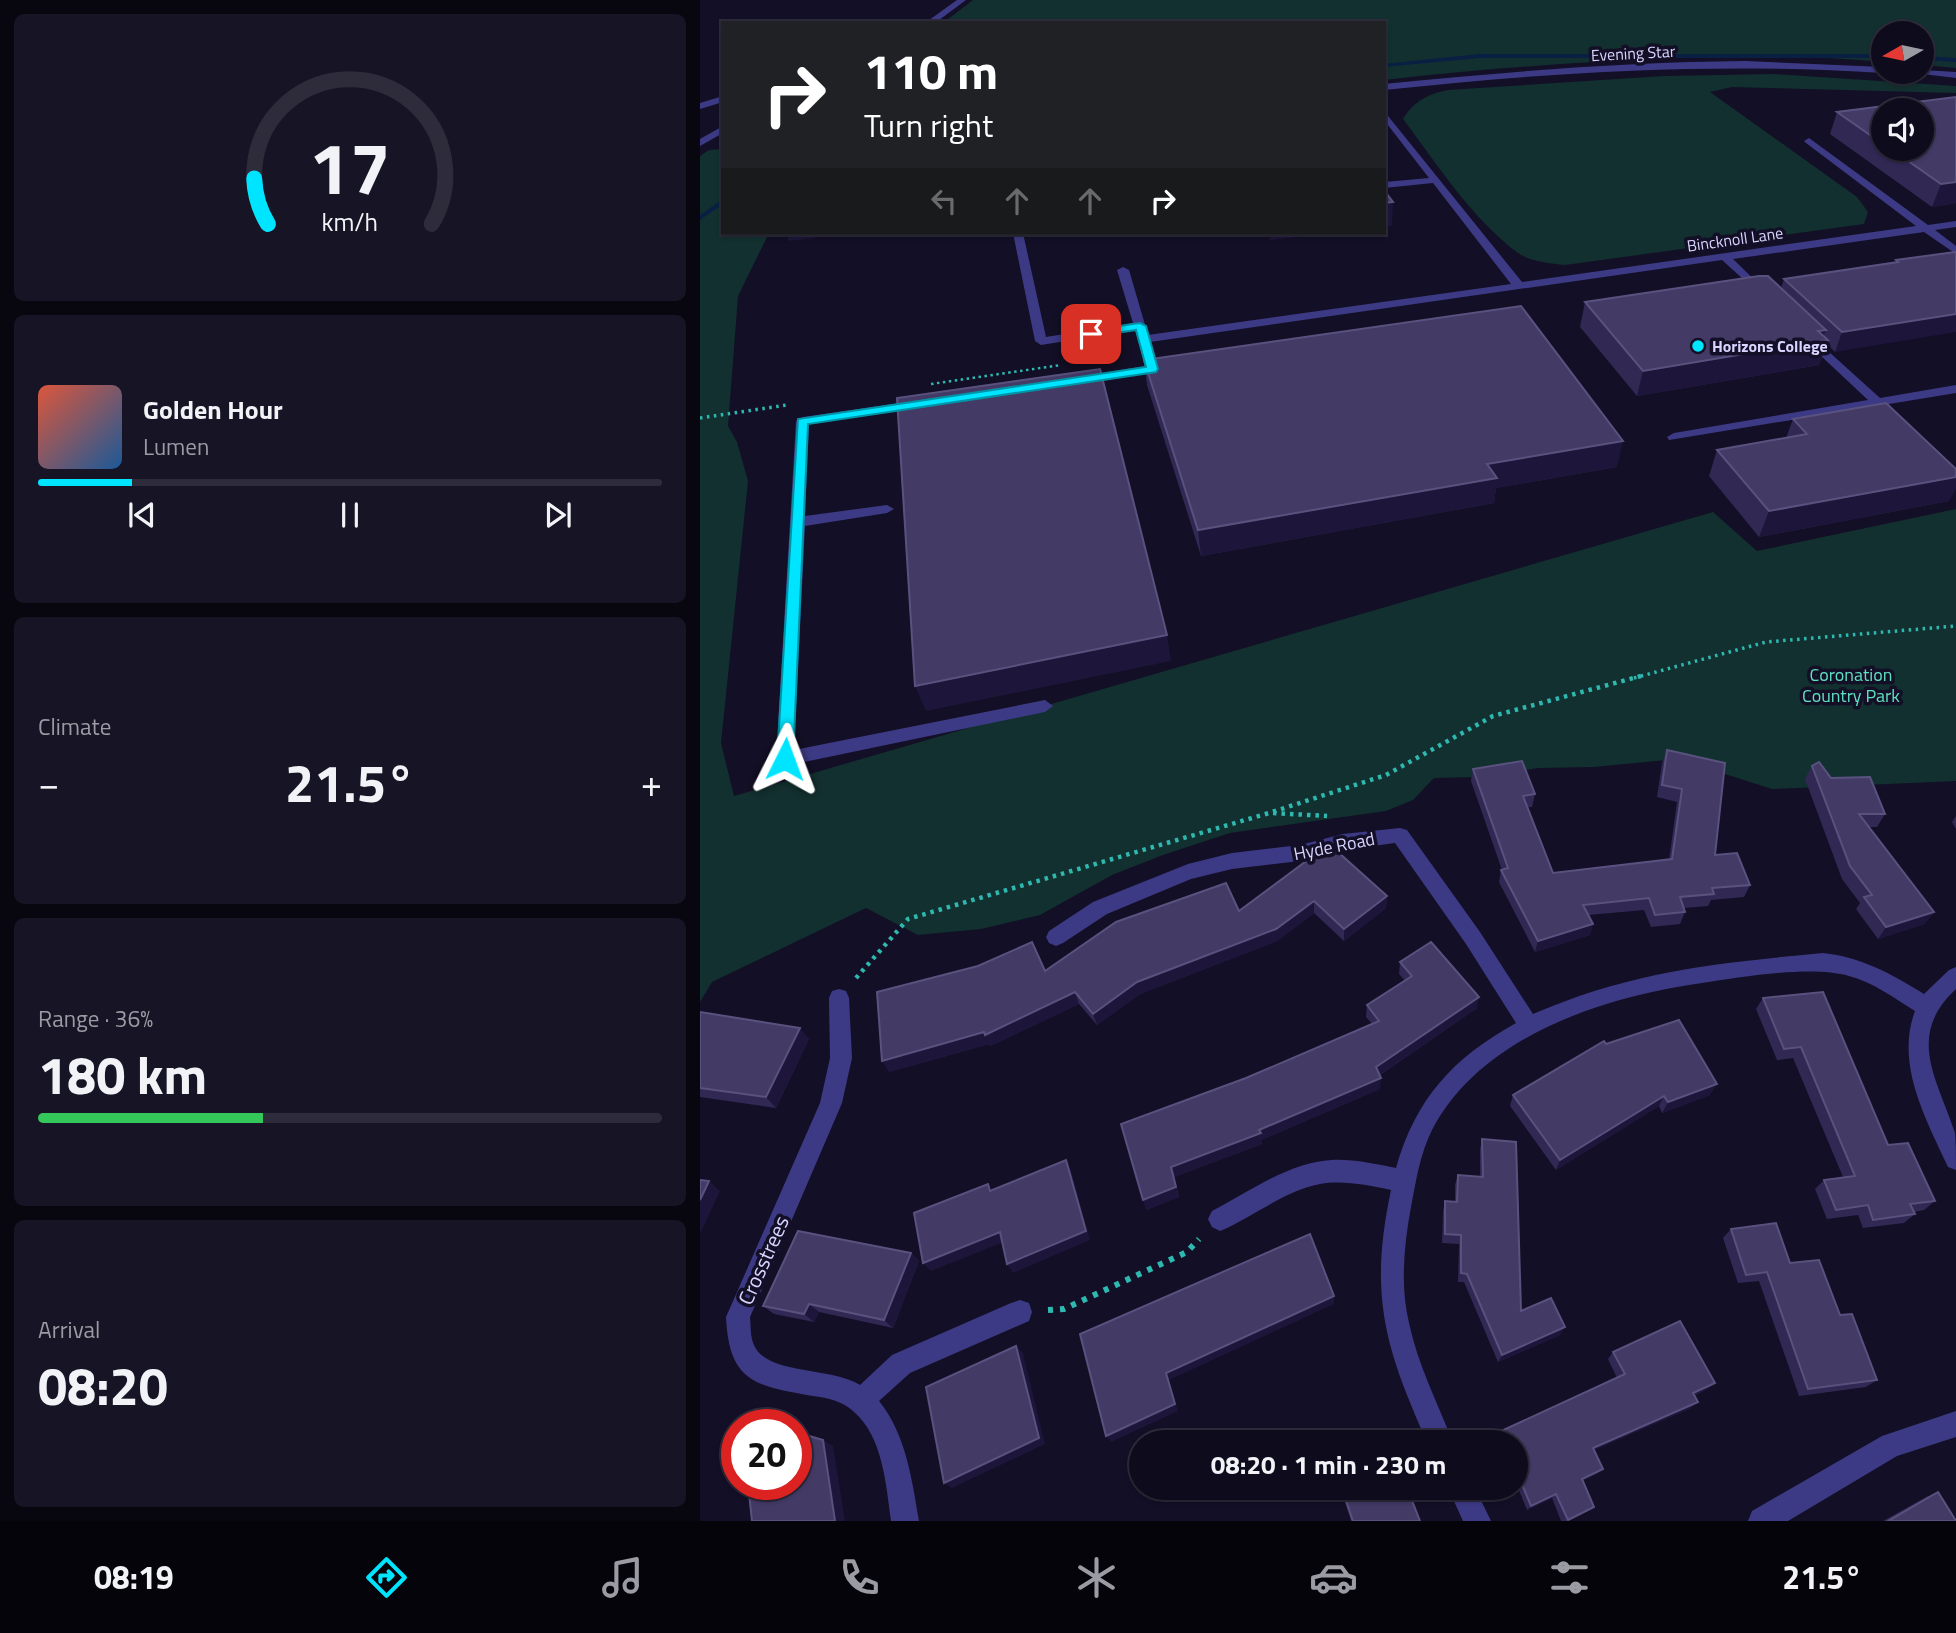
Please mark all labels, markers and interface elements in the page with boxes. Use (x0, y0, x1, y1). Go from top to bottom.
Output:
north arrow (1871, 21, 1934, 84)
map controls (1871, 21, 1934, 161)
text: 110 m (864, 33, 998, 108)
street label: Evening Star (1590, 39, 1676, 67)
icon: right (749, 49, 840, 140)
button: sound (1871, 98, 1934, 161)
text: Turn right (864, 101, 993, 149)
text: 17 (309, 112, 391, 222)
icon: left (925, 182, 963, 220)
icon: ahead (998, 182, 1036, 220)
icon: ahead (1071, 182, 1109, 220)
icon: right (1144, 182, 1182, 220)
text: km/h (322, 203, 378, 241)
street label: Bincknoll Lane (1685, 220, 1785, 258)
pin (1061, 304, 1121, 364)
icon: arrive (1072, 315, 1110, 353)
place label: Horizons College (1712, 334, 1828, 358)
marker: Horizons College (1690, 338, 1706, 354)
text: Golden Hour (143, 390, 283, 429)
text: Lumen (143, 429, 209, 464)
icon: previous (123, 496, 161, 534)
icon: pause (331, 496, 369, 534)
icon: next (539, 496, 577, 534)
park label: Coronation Country Park (1802, 661, 1900, 709)
text: Climate (38, 709, 111, 744)
position arrow (748, 722, 822, 796)
text: 21.5° (285, 743, 415, 822)
text: − (38, 754, 59, 812)
text: + (641, 754, 662, 812)
street label: Hyde Road (1291, 825, 1377, 867)
text: Range · 36% (38, 1001, 153, 1036)
text: 180 km (38, 1035, 207, 1114)
street label: Crosstrees (729, 1210, 797, 1310)
text: Arrival (38, 1312, 100, 1347)
text: 08:20 (38, 1346, 168, 1425)
speed limit sign: 20 (721, 1409, 812, 1500)
text: 08:20 · 1 min · 230 m (1211, 1445, 1446, 1484)
text: 08:19 (94, 1553, 174, 1601)
icon: directions (362, 1553, 411, 1602)
icon: music (598, 1553, 647, 1602)
icon: phone (835, 1553, 884, 1602)
icon: climate (1072, 1553, 1121, 1602)
icon: car (1309, 1553, 1358, 1602)
icon: filters (1545, 1553, 1594, 1602)
text: 21.5° (1782, 1553, 1862, 1601)

